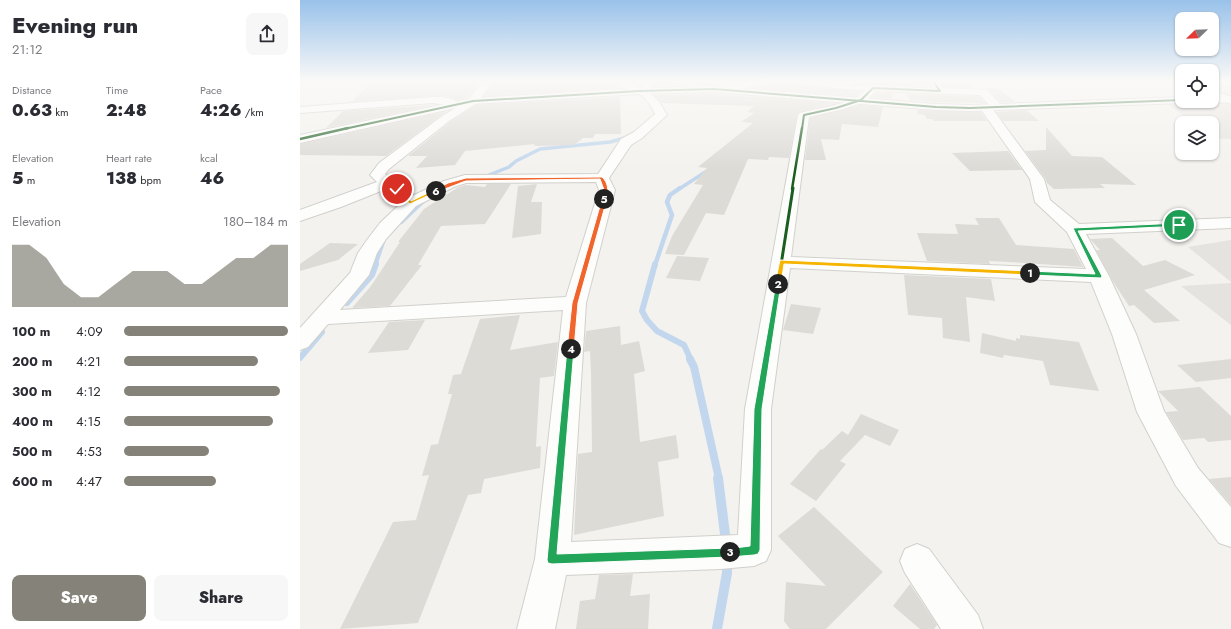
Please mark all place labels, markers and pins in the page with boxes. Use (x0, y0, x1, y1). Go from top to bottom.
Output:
pin (380, 172, 414, 206)
pin: 6 (426, 181, 446, 201)
pin: 5 (594, 189, 614, 209)
pin (1162, 208, 1196, 242)
pin: 1 (1020, 263, 1040, 283)
pin: 2 (768, 274, 788, 294)
pin: 4 (561, 339, 581, 359)
pin: 3 (720, 542, 740, 562)

